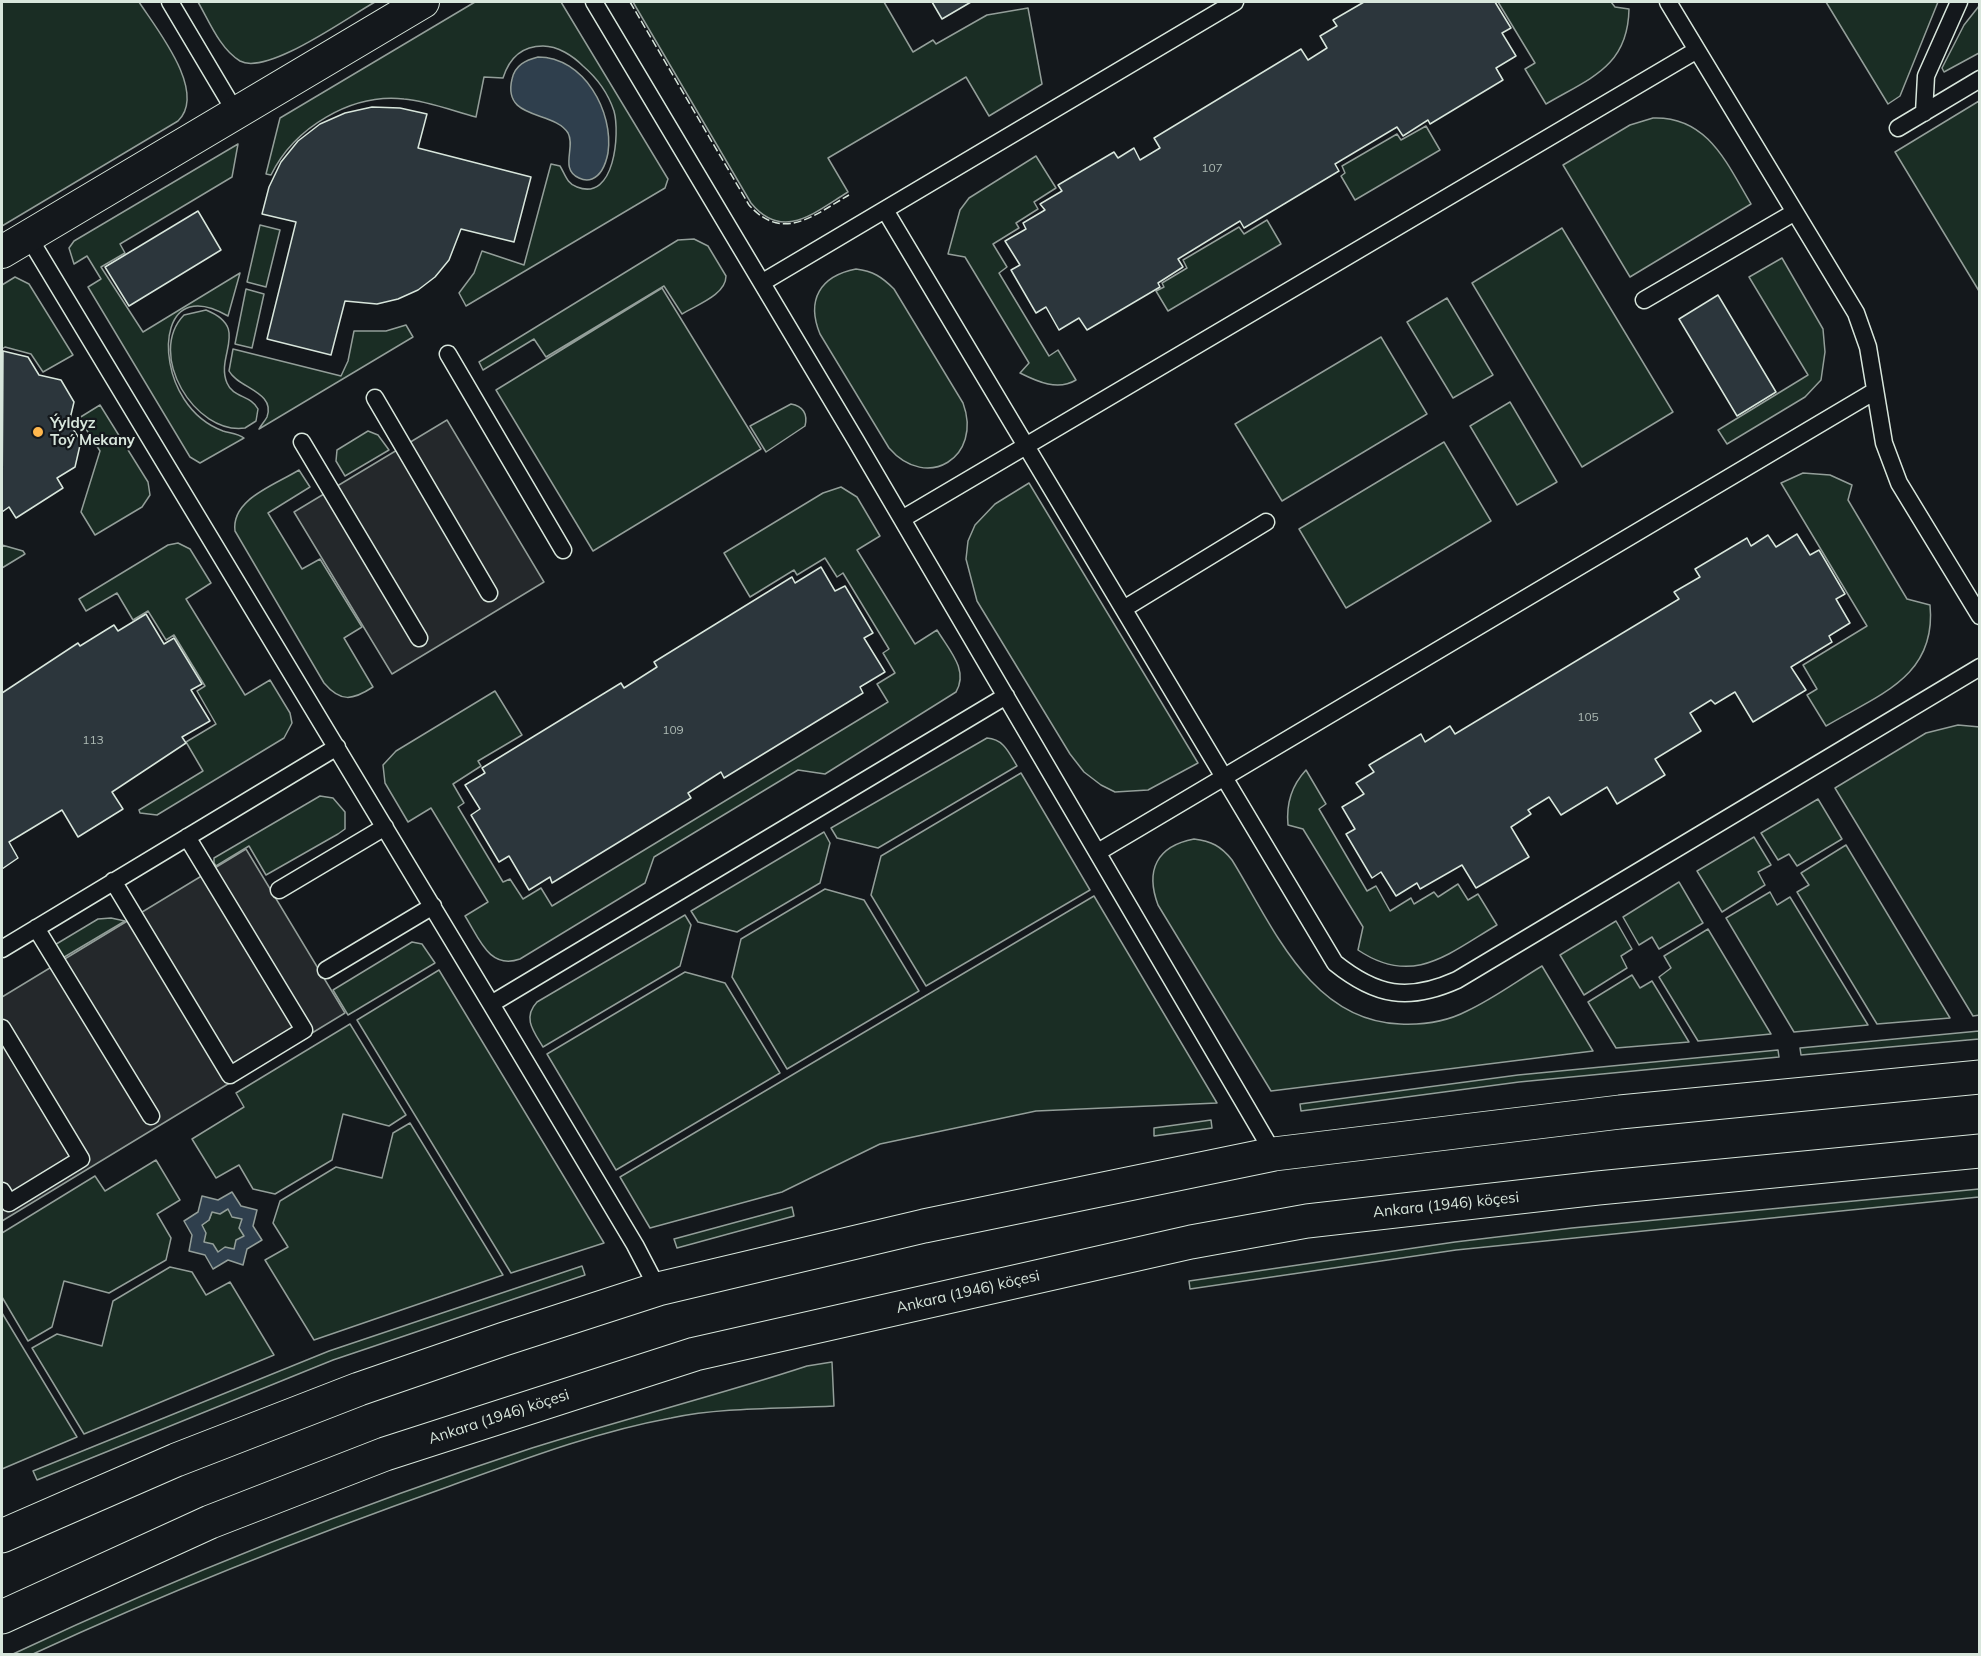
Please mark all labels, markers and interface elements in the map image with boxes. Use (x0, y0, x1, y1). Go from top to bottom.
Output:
house number: 107 (1201, 161, 1223, 175)
place label: Ýyldyz Toý Mekany (50, 414, 135, 449)
marker: Ýyldyz Toý Mekany (31, 425, 45, 439)
house number: 105 (1577, 710, 1599, 724)
house number: 109 (662, 723, 684, 737)
house number: 113 (82, 733, 104, 747)
street label: Ankara (1946) köçesi (1372, 1188, 1520, 1222)
street label: Ankara (1946) köçesi (894, 1267, 1042, 1317)
street label: Ankara (1946) köçesi (426, 1386, 572, 1448)

